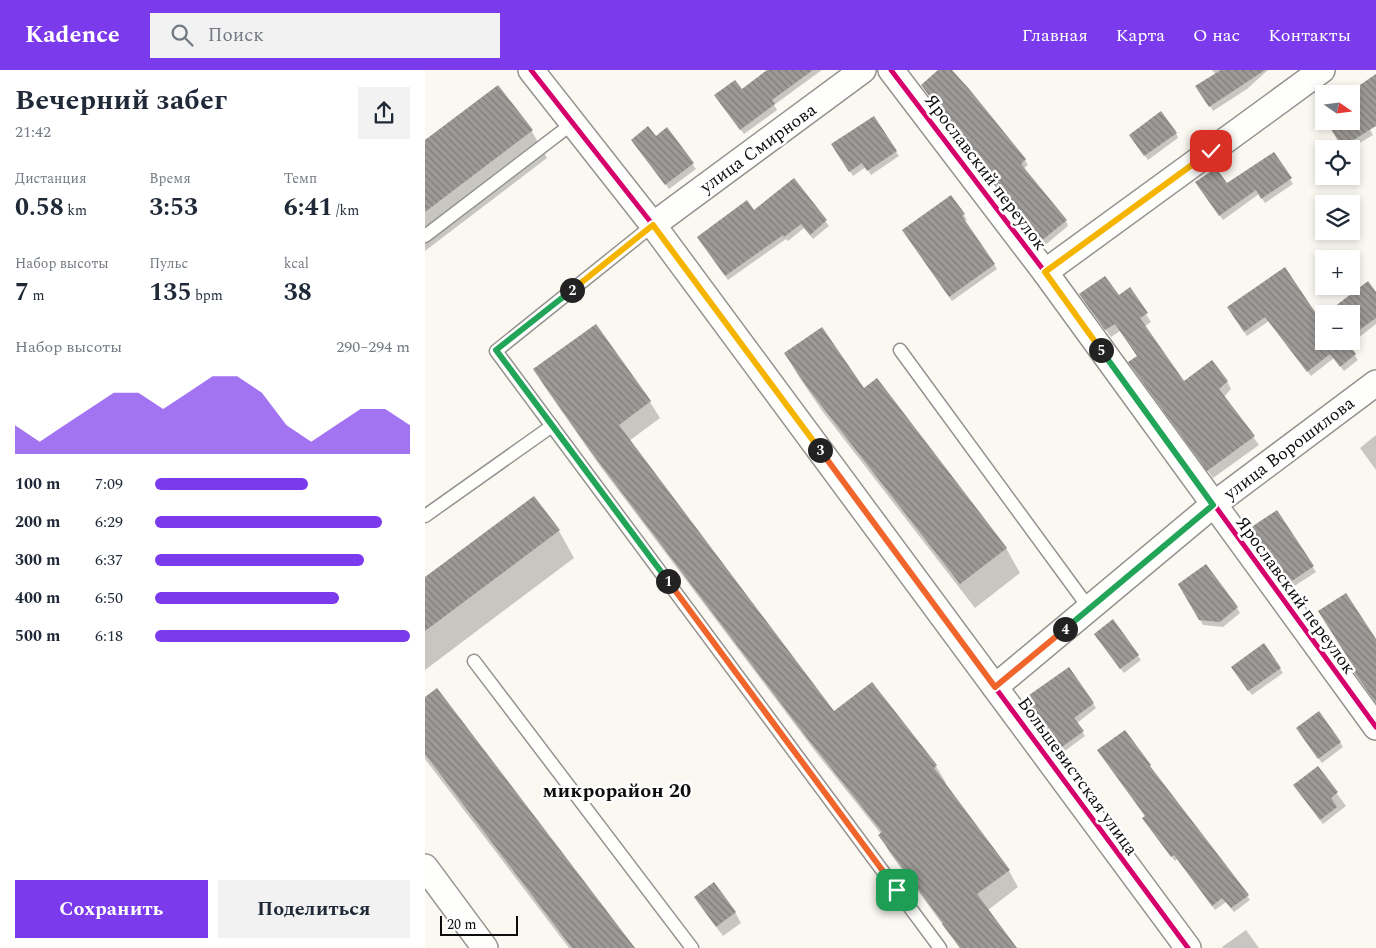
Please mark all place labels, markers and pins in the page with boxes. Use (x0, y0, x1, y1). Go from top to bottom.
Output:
pin (1190, 130, 1232, 172)
pin: 2 (559, 278, 585, 302)
pin: 5 (1089, 338, 1113, 362)
pin: 3 (807, 438, 833, 462)
pin: 1 (655, 568, 681, 594)
pin: 4 (1053, 616, 1077, 642)
pin (876, 869, 918, 911)

